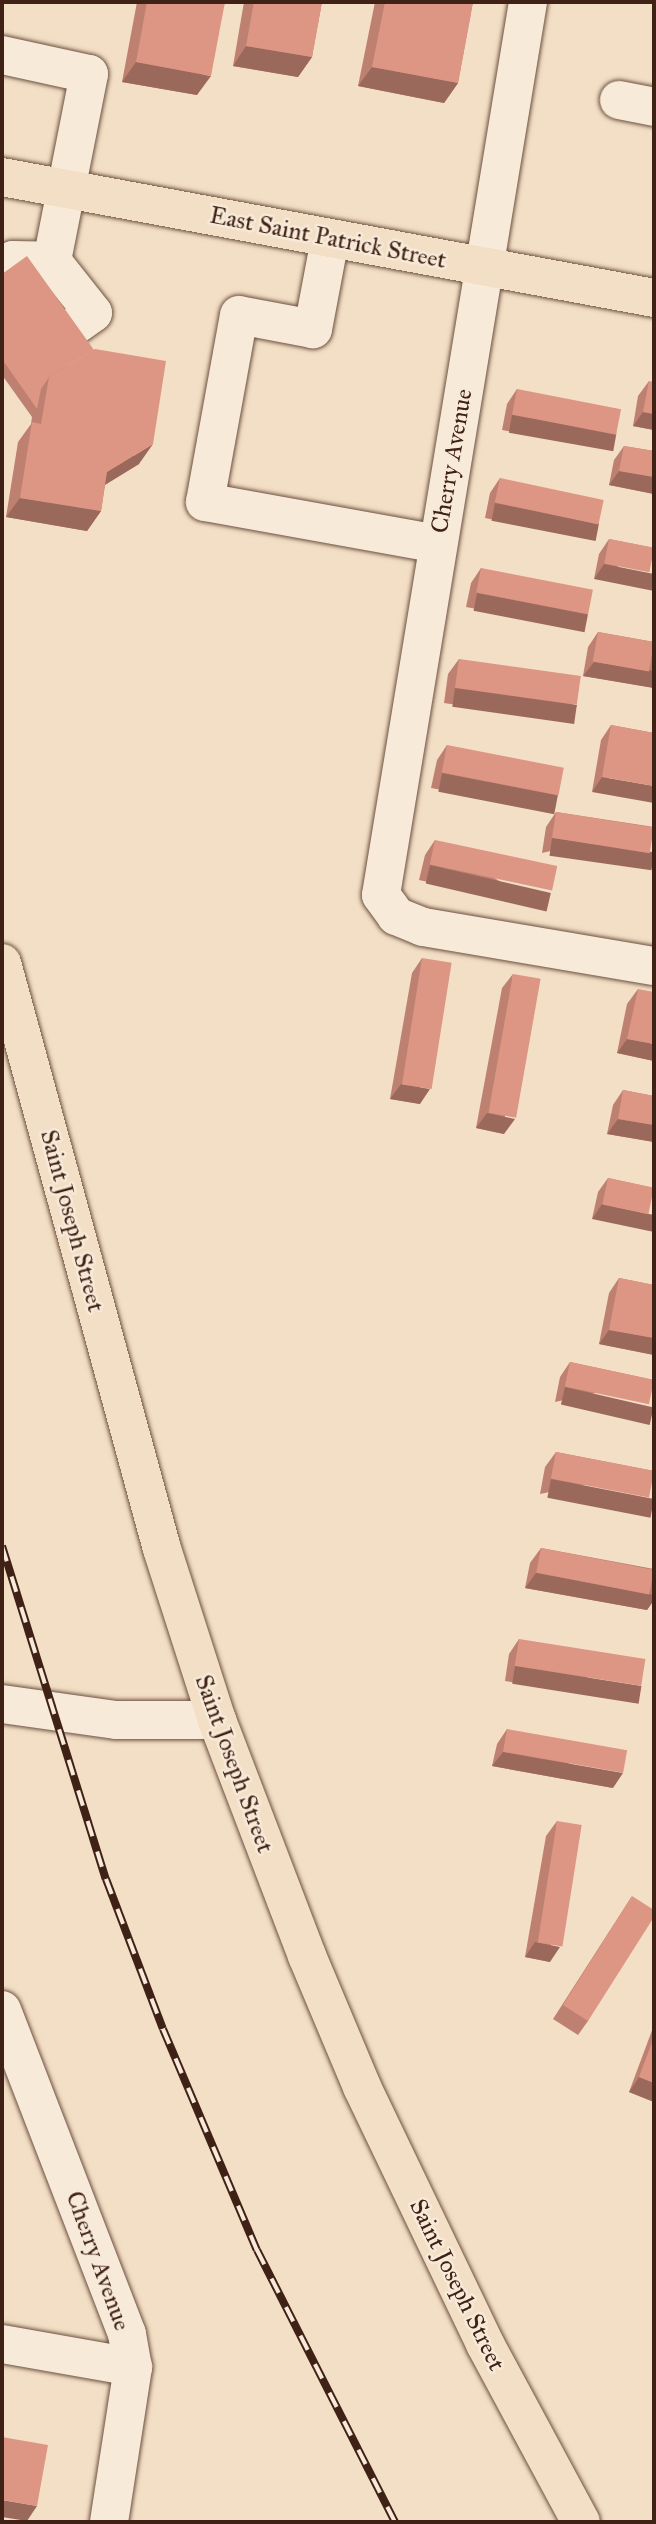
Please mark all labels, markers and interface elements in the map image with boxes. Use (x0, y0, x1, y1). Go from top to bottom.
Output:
street label: East Saint Patrick Street (207, 201, 449, 275)
street label: Cherry Avenue (425, 387, 479, 535)
street label: Saint Joseph Street (34, 1127, 110, 1315)
street label: Saint Joseph Street (188, 1671, 280, 1857)
street label: Cherry Avenue (59, 2187, 137, 2335)
street label: Saint Joseph Street (403, 2195, 511, 2375)

